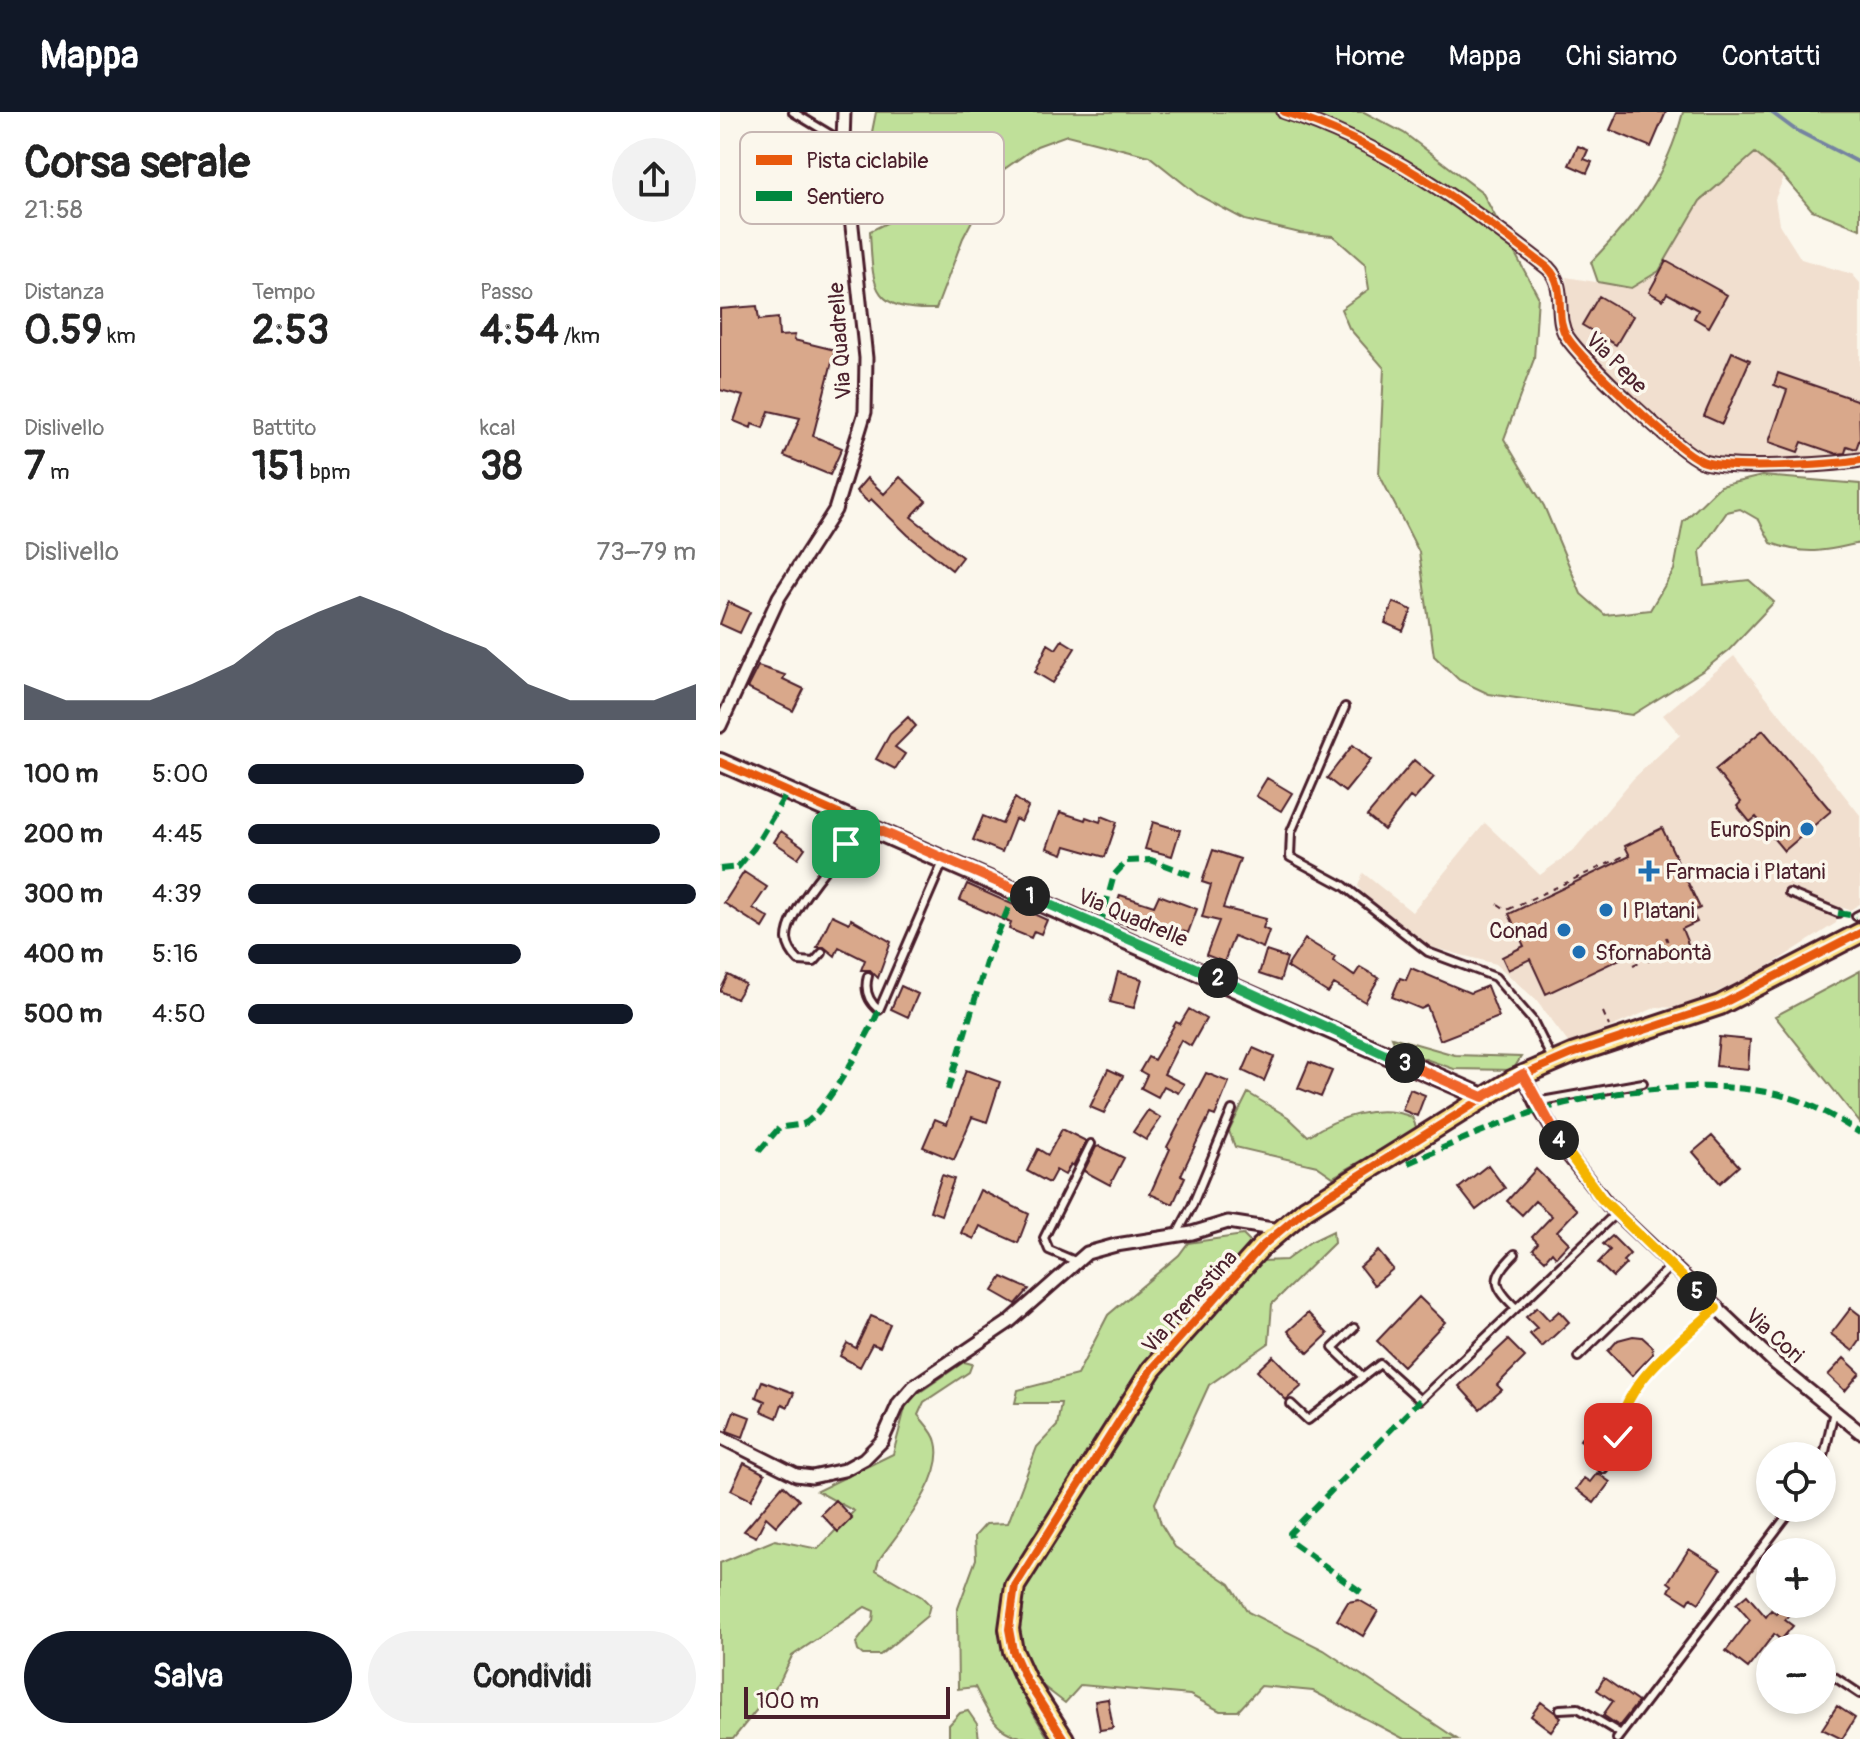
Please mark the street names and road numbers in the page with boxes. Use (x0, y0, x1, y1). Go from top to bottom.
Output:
street label: Via Quadrelle (822, 281, 858, 400)
street label: Via Pepe (1579, 326, 1653, 400)
street label: Via Quadrelle (1073, 882, 1192, 954)
street label: Via Prenestina (1136, 1244, 1244, 1359)
street label: Via Cori (1739, 1302, 1809, 1369)

